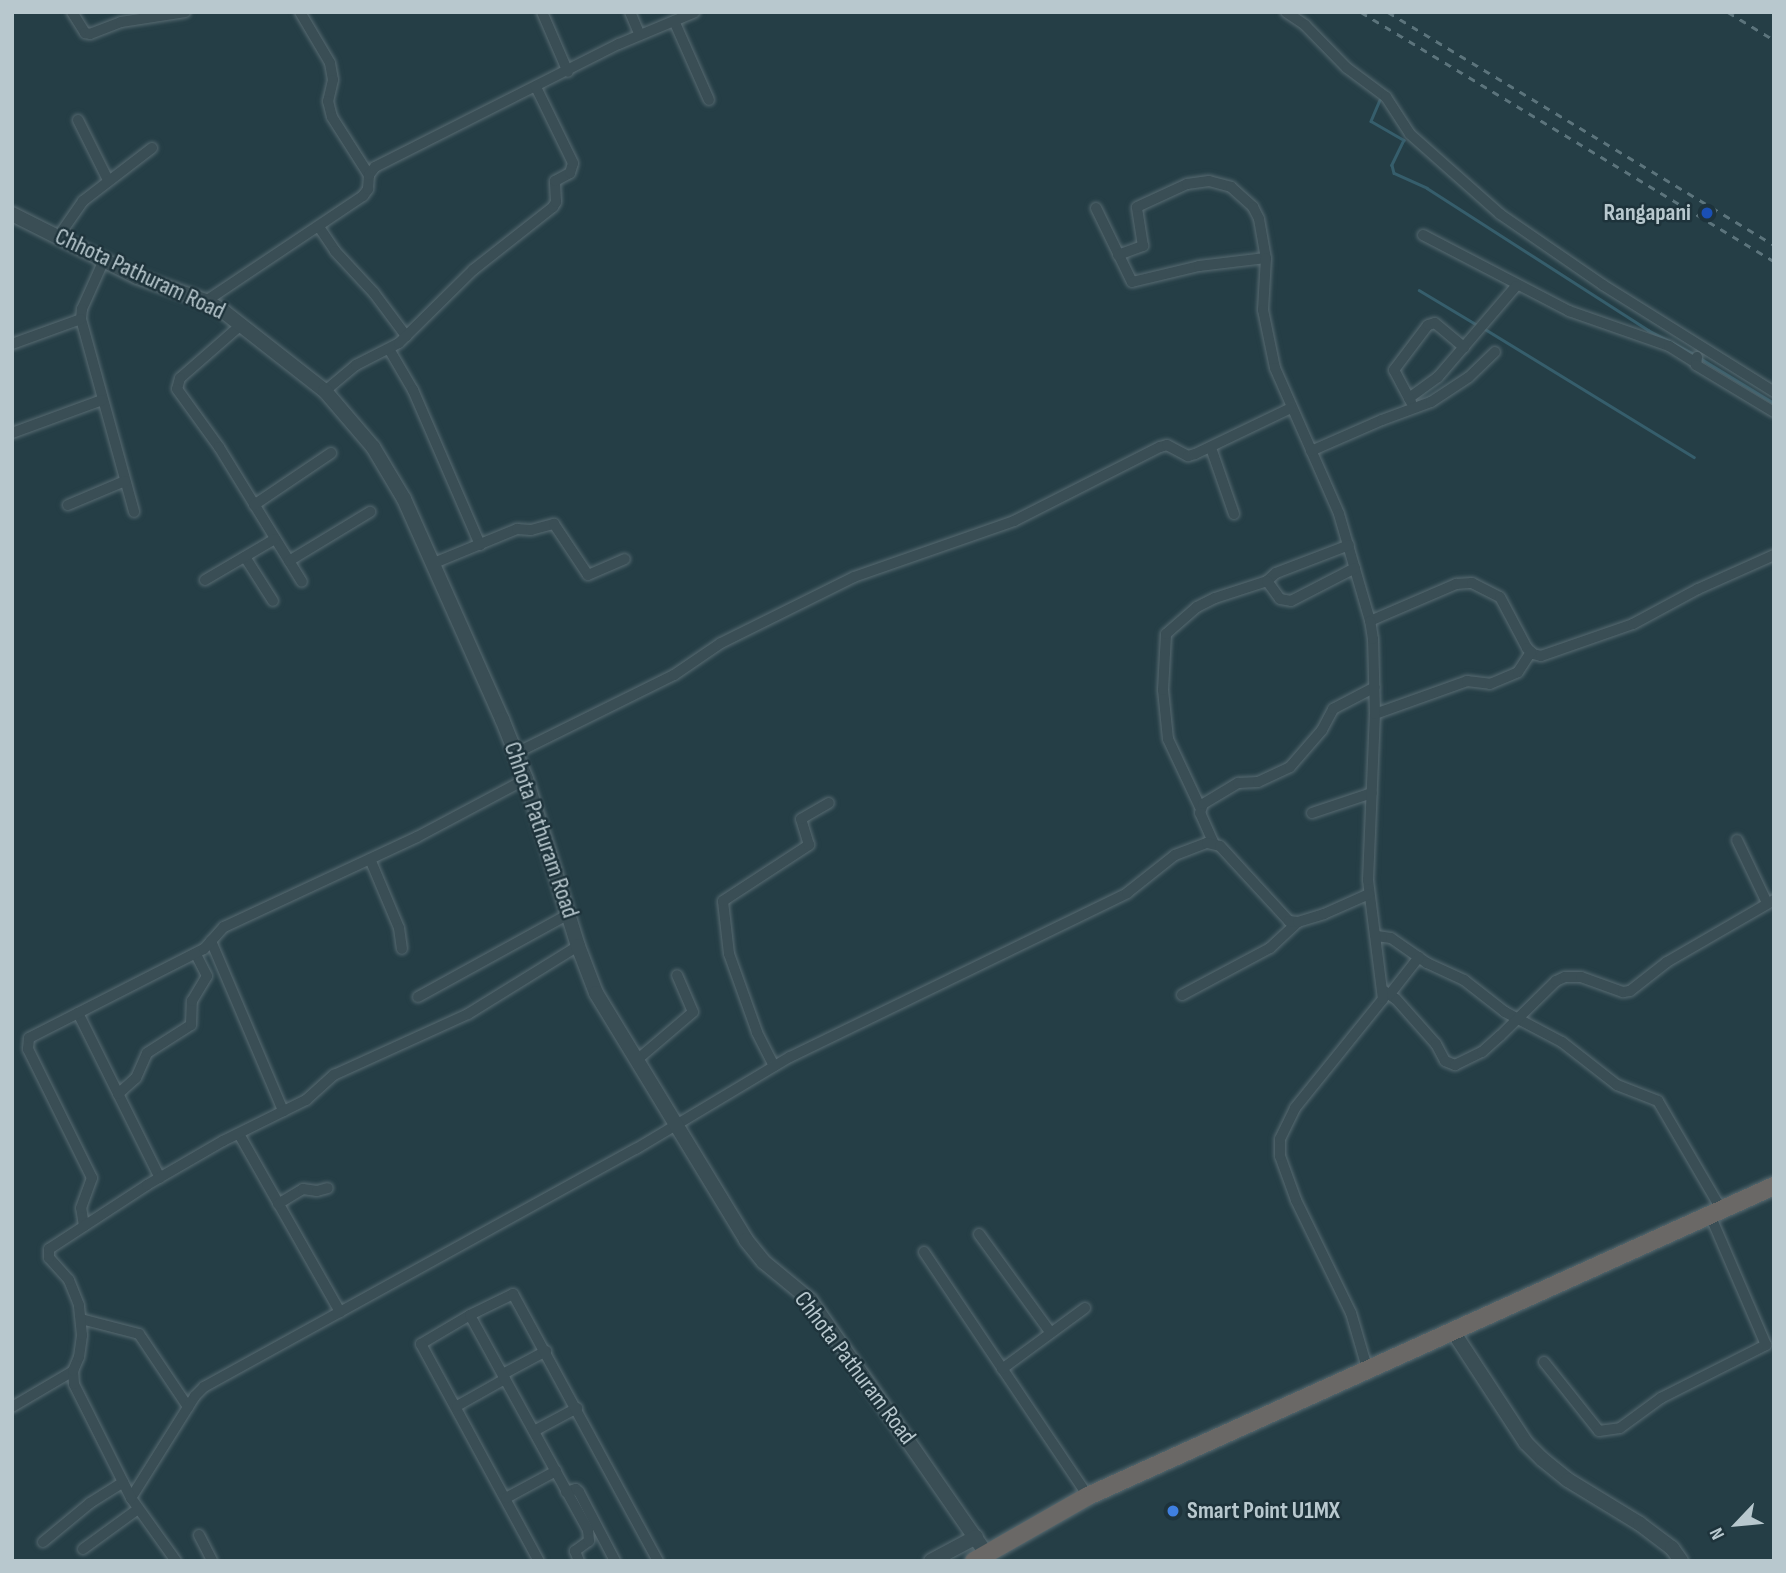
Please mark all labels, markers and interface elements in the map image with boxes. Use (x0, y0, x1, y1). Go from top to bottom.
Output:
place label: Rangapani (1604, 199, 1691, 227)
marker: Rangapani (1697, 203, 1717, 223)
street label: Chhota Pathuram Road (51, 222, 229, 326)
street label: Chhota Pathuram Road (497, 738, 585, 922)
street label: Chhota Pathuram Road (788, 1286, 922, 1450)
north arrow (1702, 1489, 1772, 1559)
place label: Smart Point U1MX (1187, 1497, 1340, 1525)
marker: Smart Point U1MX (1165, 1503, 1181, 1519)
text: N (1705, 1524, 1730, 1543)

